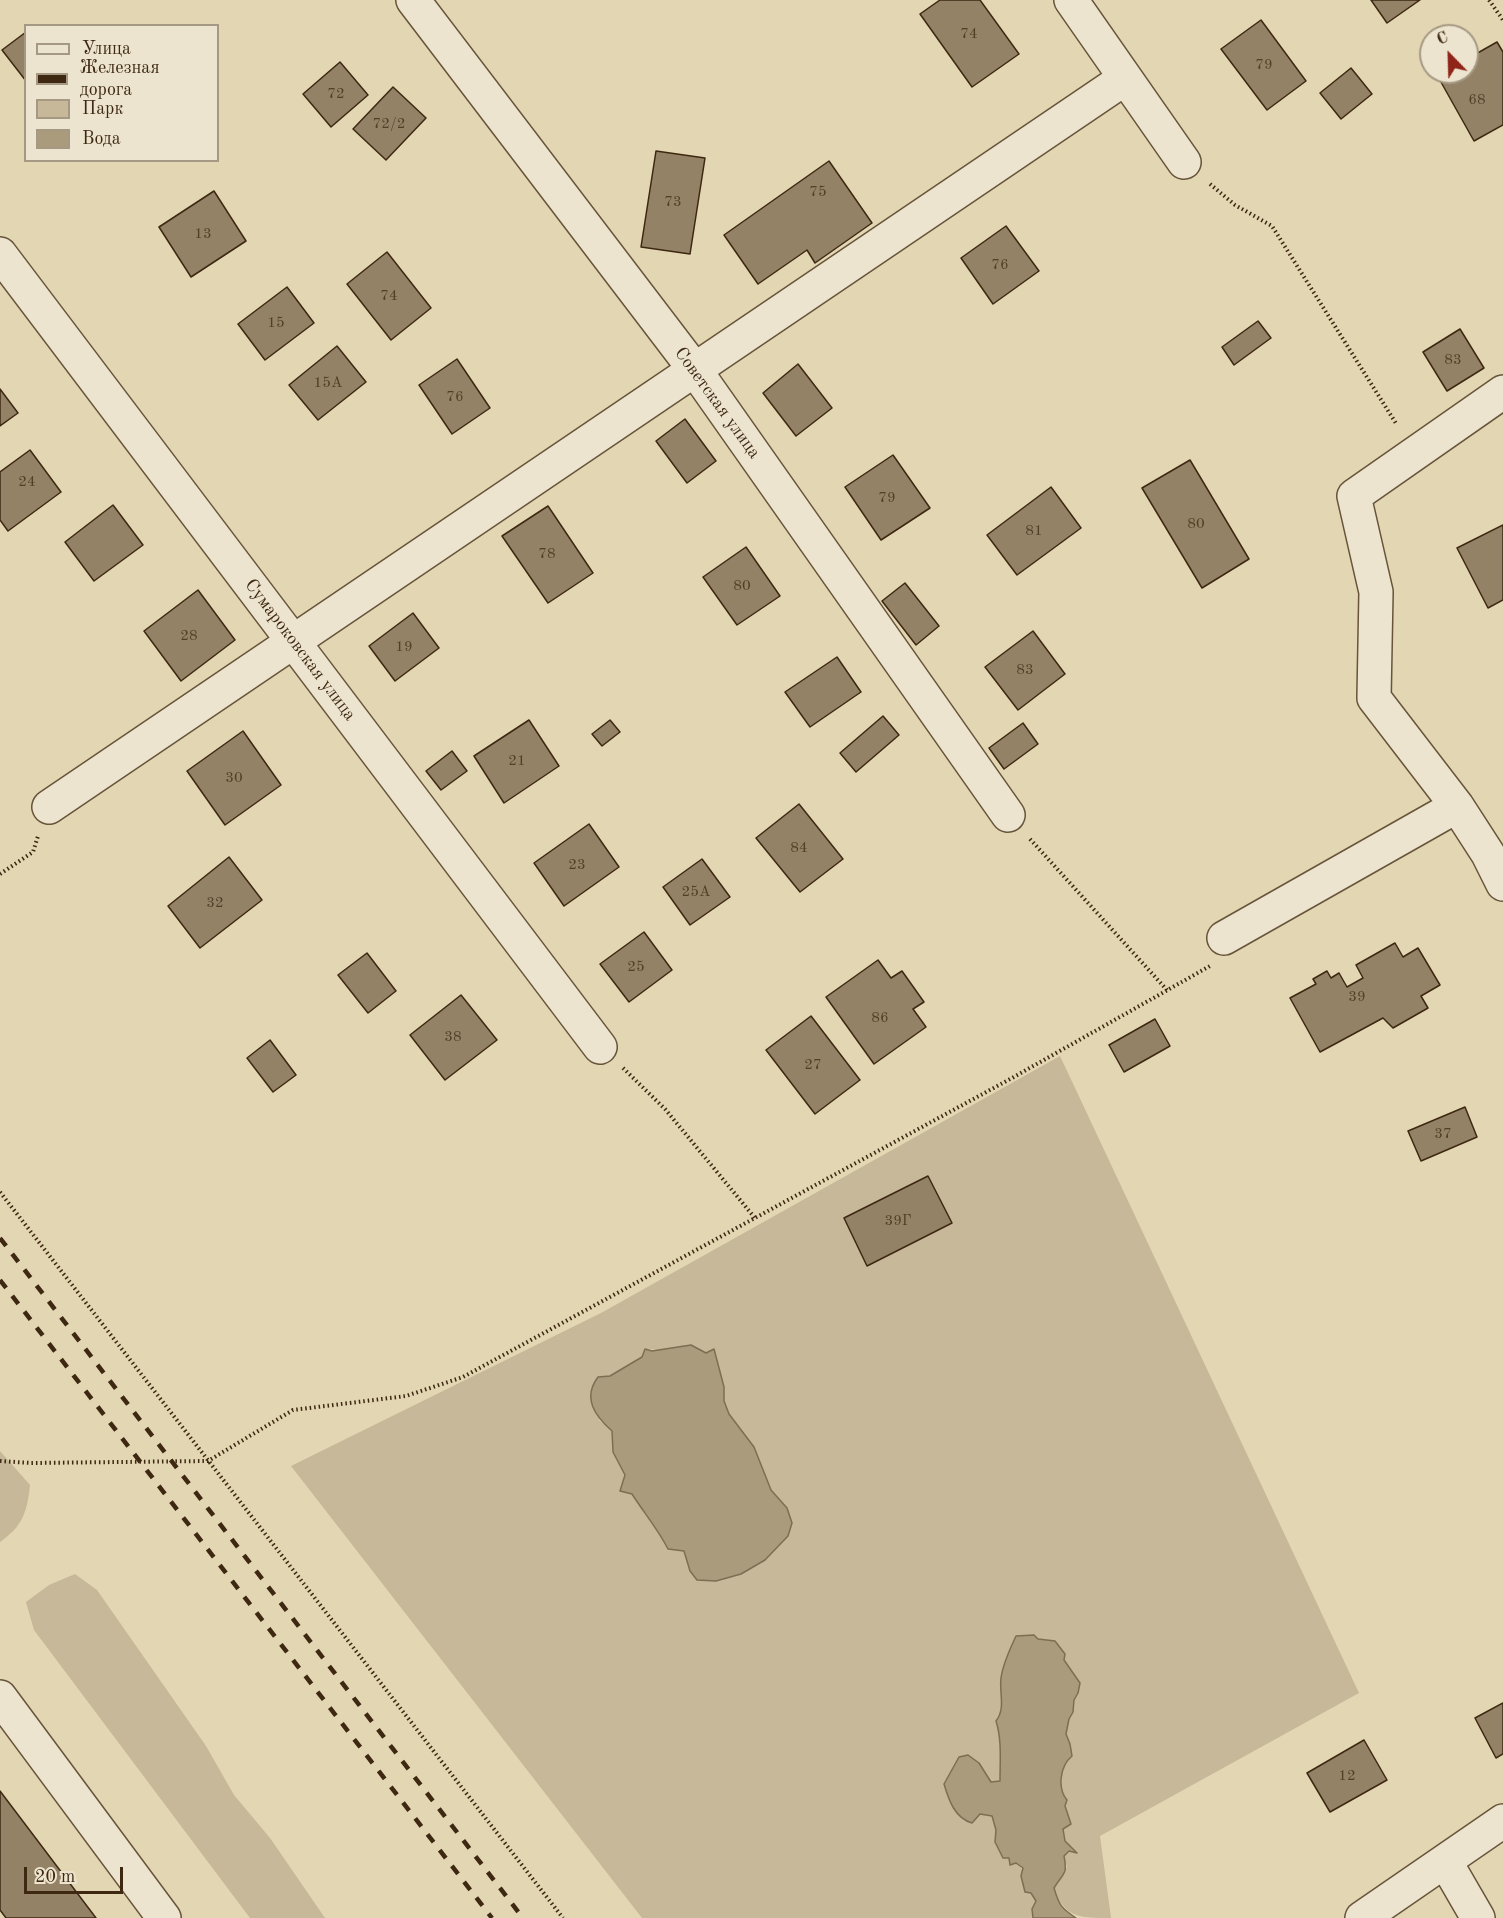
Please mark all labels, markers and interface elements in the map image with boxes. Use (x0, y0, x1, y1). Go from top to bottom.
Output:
legend (24, 24, 219, 162)
north arrow (1419, 24, 1479, 84)
house number: 74 (960, 25, 978, 43)
text: С (1435, 30, 1451, 49)
text: Улица (82, 40, 131, 58)
house number: 79 (1255, 56, 1273, 74)
text: Железная дорога (80, 59, 160, 99)
house number: 72 (327, 85, 345, 103)
house number: 68 (1468, 91, 1486, 109)
text: Парк (82, 100, 123, 118)
house number: 72/2 (373, 115, 405, 133)
text: Вода (82, 130, 121, 148)
house number: 75 (809, 183, 827, 201)
house number: 73 (664, 193, 682, 211)
house number: 13 (194, 225, 212, 243)
house number: 76 (991, 256, 1009, 274)
house number: 74 (380, 287, 398, 305)
house number: 15 (267, 314, 285, 332)
street label: Советская улица (669, 343, 765, 463)
house number: 83 (1444, 351, 1462, 369)
house number: 15А (314, 374, 342, 392)
house number: 76 (446, 388, 464, 406)
house number: 24 (18, 473, 36, 491)
house number: 79 (878, 489, 896, 507)
house number: 80 (1187, 515, 1205, 533)
house number: 81 (1025, 522, 1043, 540)
house number: 78 (538, 545, 556, 563)
street label: Сумароковская улица (240, 575, 360, 725)
house number: 80 (733, 577, 751, 595)
house number: 28 (180, 627, 198, 645)
house number: 19 (395, 638, 413, 656)
house number: 83 (1016, 661, 1034, 679)
house number: 21 (508, 752, 526, 770)
house number: 30 (225, 769, 243, 787)
house number: 84 (790, 839, 808, 857)
house number: 23 (568, 856, 586, 874)
house number: 25А (682, 883, 710, 901)
house number: 32 (206, 894, 224, 912)
house number: 25 (627, 958, 645, 976)
house number: 39 (1348, 988, 1366, 1006)
house number: 86 (871, 1009, 889, 1027)
house number: 38 (444, 1028, 462, 1046)
house number: 27 (804, 1056, 822, 1074)
house number: 37 (1434, 1125, 1452, 1143)
house number: 39Г (884, 1212, 912, 1230)
house number: 12 (1338, 1767, 1356, 1785)
scale bar (27, 1855, 126, 1893)
text: 20 m (35, 1868, 75, 1886)

